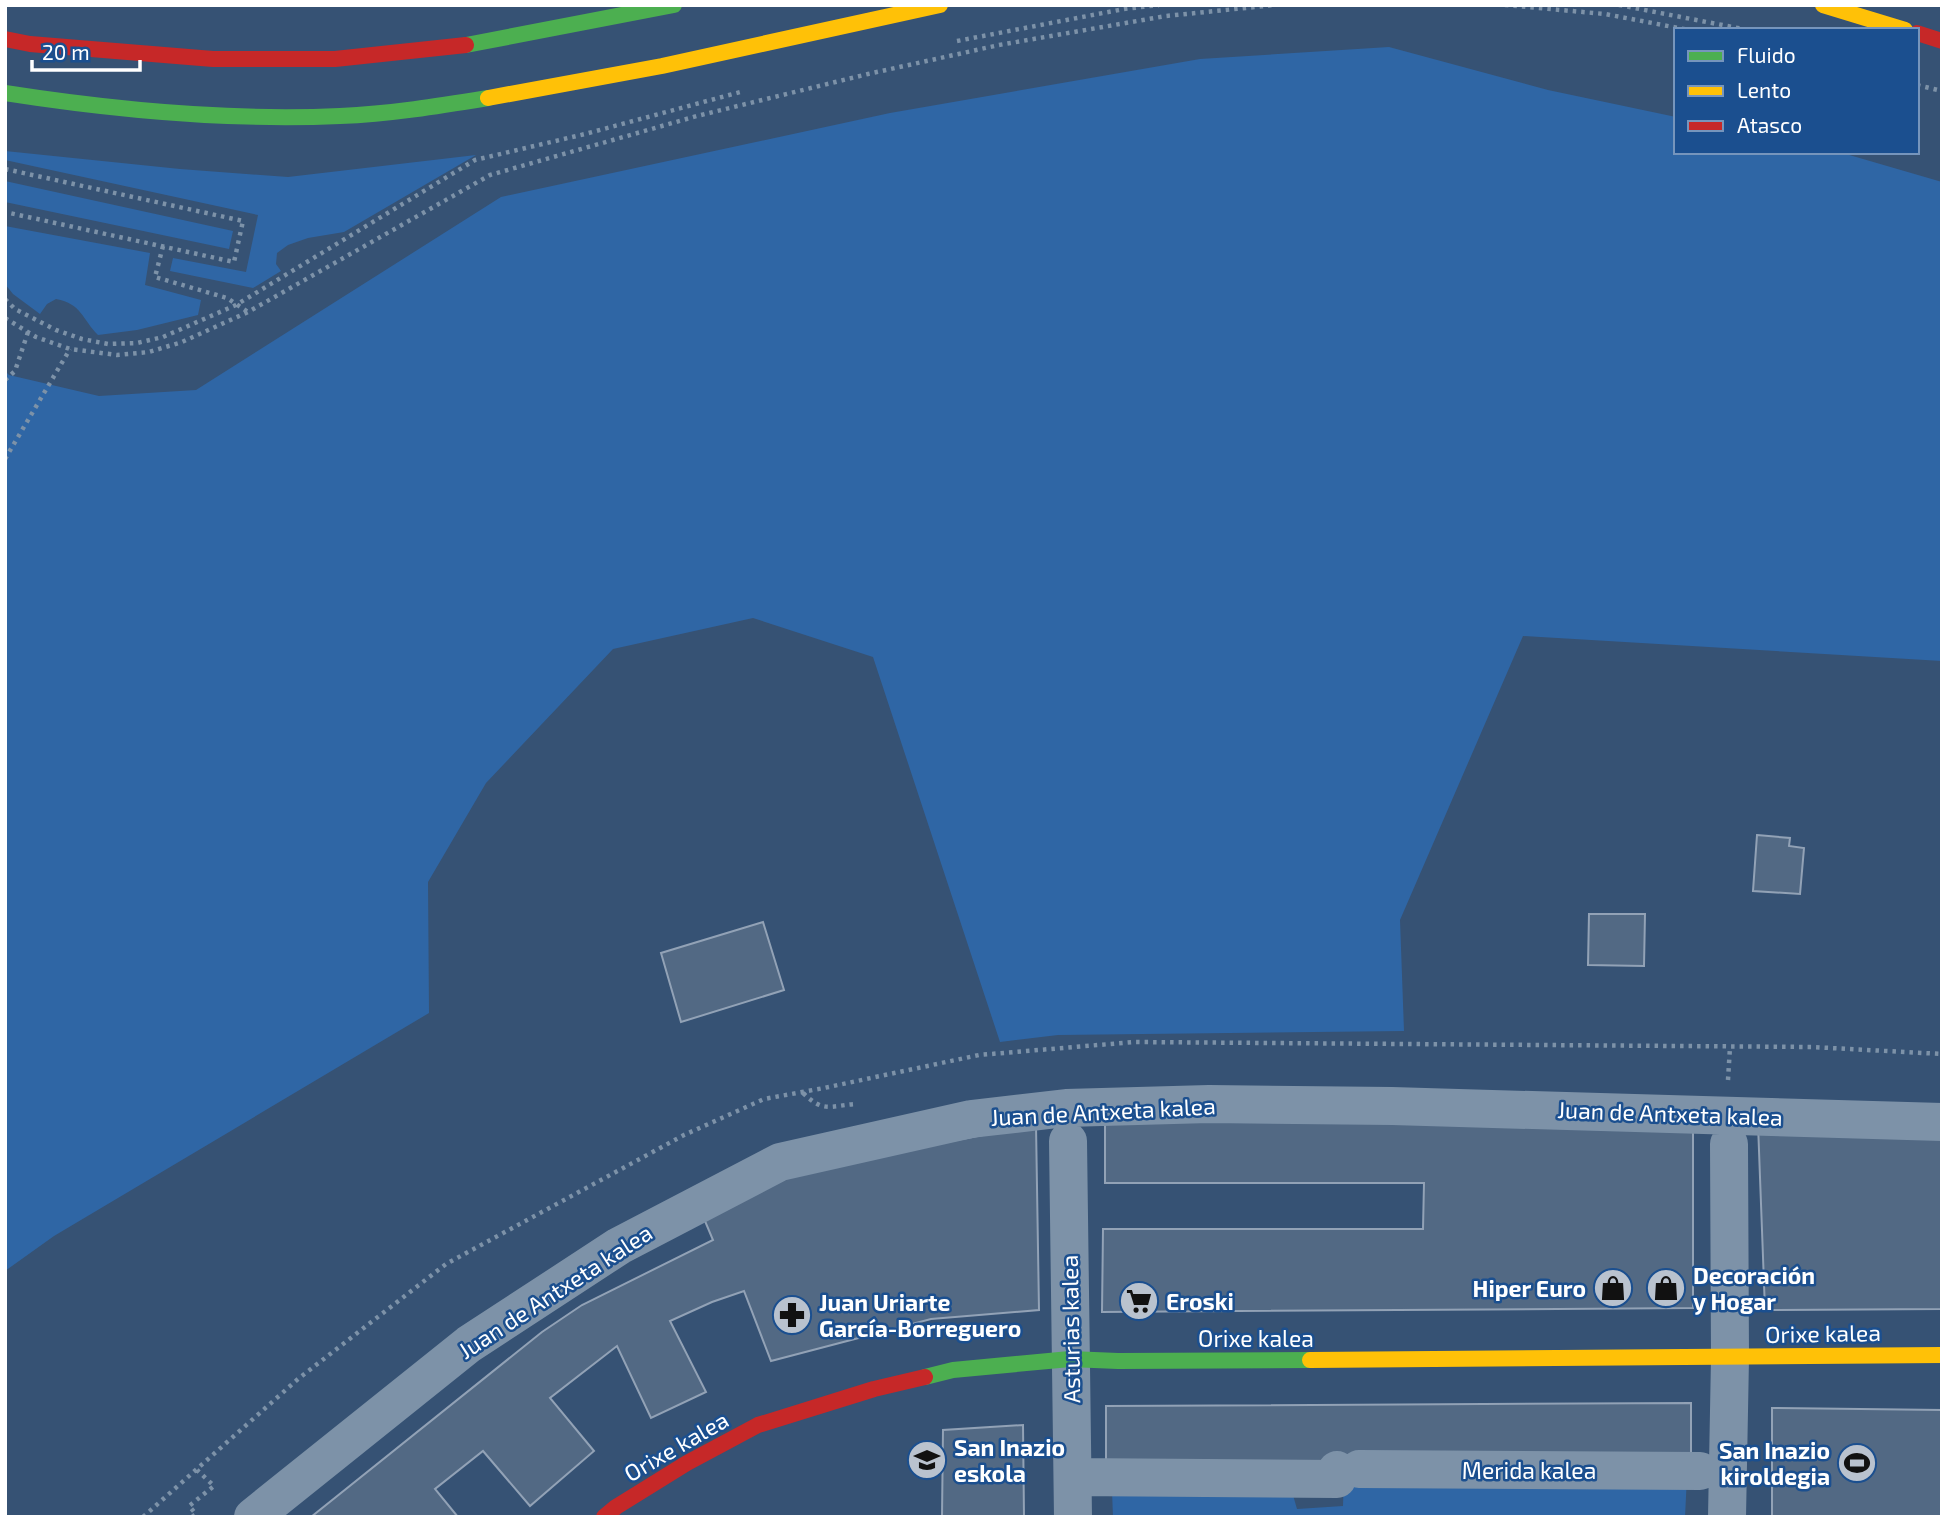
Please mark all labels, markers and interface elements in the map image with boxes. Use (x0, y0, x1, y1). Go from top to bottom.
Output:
scale bar (32, 28, 140, 72)
legend (1674, 28, 1919, 154)
text: 20 m (42, 39, 90, 64)
text: Fluido (1737, 42, 1796, 67)
text: Lento (1737, 77, 1791, 102)
text: Atasco (1737, 112, 1802, 137)
street label: Juan de Antxeta kalea (990, 1091, 1216, 1131)
street label: Juan de Antxeta kalea (1557, 1095, 1783, 1131)
street label: Juan de Antxeta kalea (453, 1218, 657, 1364)
street label: Asturias kalea (1055, 1255, 1085, 1403)
place label: Decoración y Hogar (1693, 1261, 1815, 1315)
shop icon: Hiper Euro (1592, 1267, 1634, 1309)
shop icon: Decoración y Hogar (1645, 1267, 1687, 1309)
place label: Hiper Euro (1473, 1274, 1586, 1302)
supermarket icon: Eroski (1118, 1280, 1160, 1322)
place label: Eroski (1166, 1287, 1234, 1315)
place label: Juan Uriarte García-Borreguero (819, 1288, 1021, 1342)
pharmacy icon: Juan Uriarte García-Borreguero (771, 1294, 813, 1336)
street label: Orixe kalea (1765, 1318, 1881, 1348)
street label: Orixe kalea (1198, 1324, 1314, 1352)
street label: Orixe kalea (619, 1405, 733, 1487)
place label: San Inazio eskola (954, 1433, 1065, 1487)
place label: San Inazio kiroldegia (1719, 1436, 1830, 1490)
school or university icon: San Inazio eskola (906, 1439, 948, 1481)
sports icon: San Inazio kiroldegia (1836, 1442, 1878, 1484)
street label: Merida kalea (1462, 1456, 1596, 1484)

